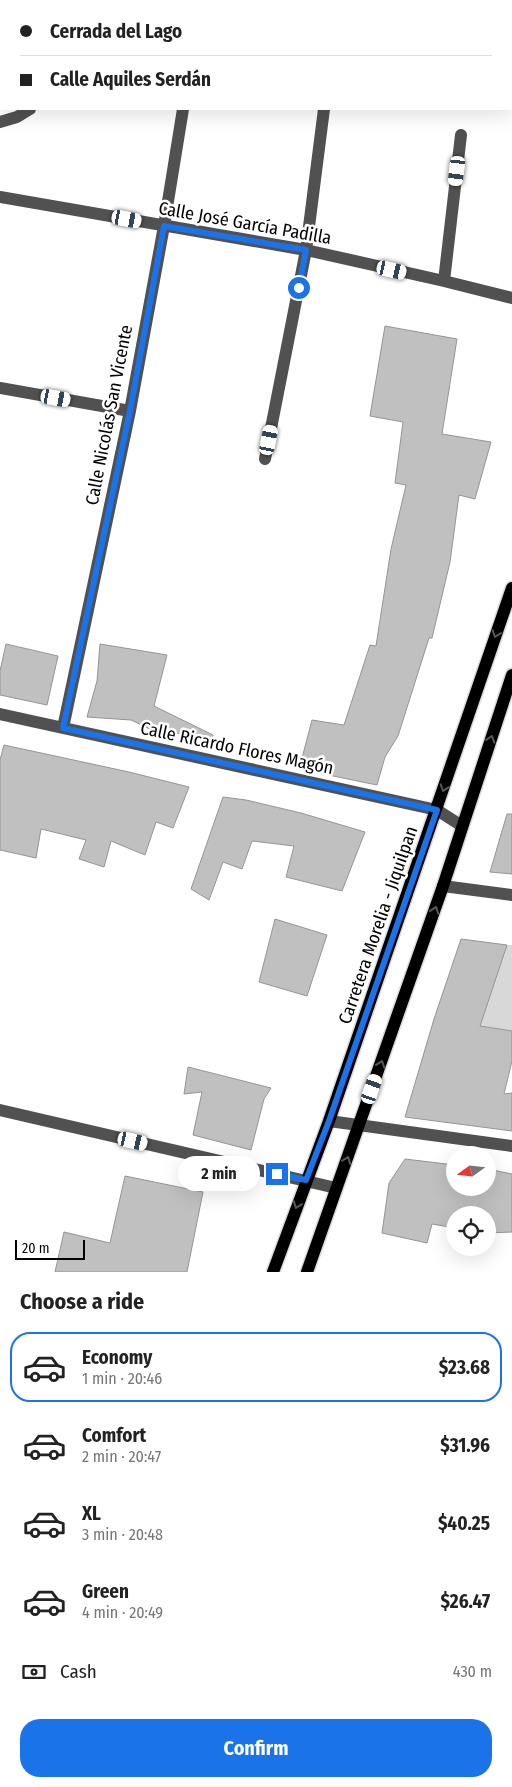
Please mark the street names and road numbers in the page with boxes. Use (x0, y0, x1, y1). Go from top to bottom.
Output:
street label: Calle José García Padilla (157, 197, 333, 249)
street label: Calle Nicolás San Vicente (81, 323, 137, 507)
street label: Calle Ricardo Flores Magón (138, 717, 336, 779)
street label: Carretera Morelia - Jiquilpan (334, 823, 422, 1027)

